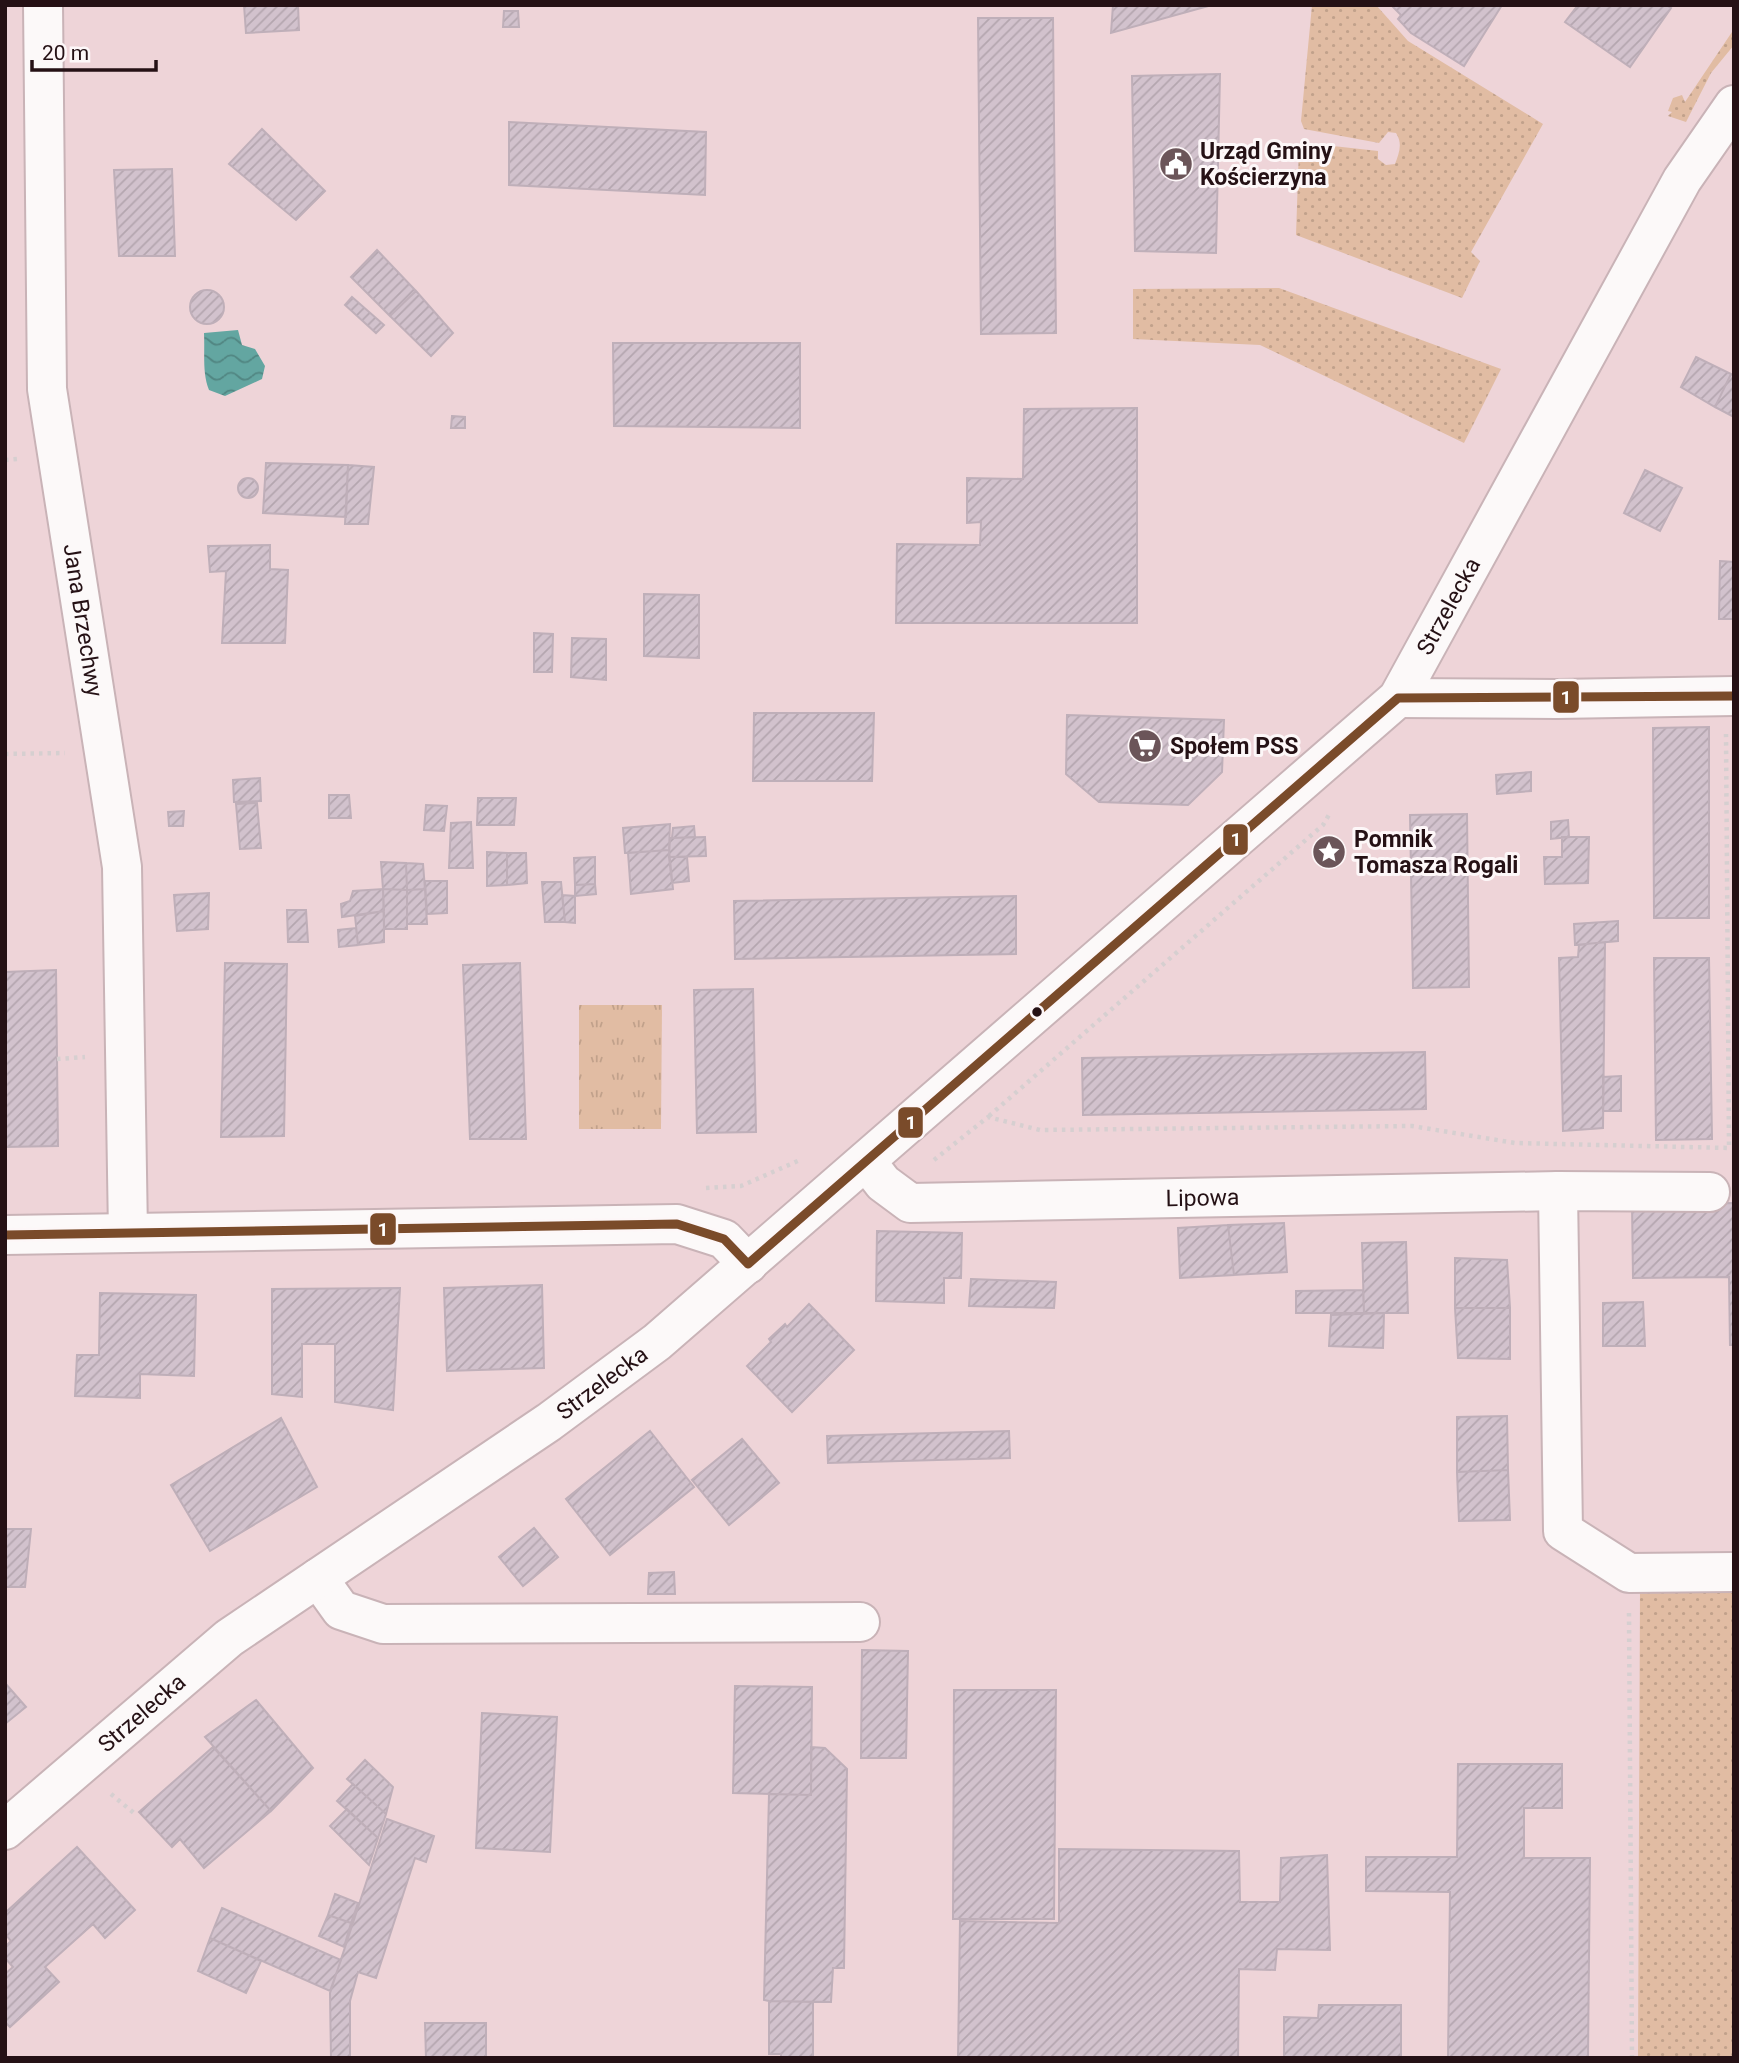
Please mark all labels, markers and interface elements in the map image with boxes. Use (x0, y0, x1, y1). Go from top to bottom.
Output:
scale bar (32, 28, 156, 72)
text: 20 m (42, 41, 89, 65)
place label: Urząd Gminy Kościerzyna (1200, 138, 1333, 191)
public building icon: Urząd Gminy Kościerzyna (1157, 145, 1195, 183)
street label: Jana Brzechwy (57, 542, 108, 699)
street label: Strzelecka (1411, 553, 1486, 660)
line badge: 1 (1552, 680, 1580, 714)
text: 1 (1561, 686, 1571, 709)
supermarket icon: Społem PSS (1126, 727, 1164, 765)
place label: Społem PSS (1170, 733, 1298, 760)
line badge: 1 (1222, 823, 1249, 856)
place label: Pomnik Tomasza Rogali (1354, 826, 1518, 879)
text: 1 (1231, 828, 1241, 851)
place icon: Pomnik Tomasza Rogali (1310, 833, 1348, 871)
unlabelled marker (1030, 1005, 1044, 1019)
line badge: 1 (897, 1106, 924, 1139)
text: 1 (906, 1111, 916, 1134)
street label: Lipowa (1165, 1184, 1240, 1212)
line badge: 1 (369, 1212, 397, 1246)
text: 1 (378, 1218, 388, 1241)
street label: Strzelecka (551, 1341, 653, 1426)
street label: Strzelecka (93, 1668, 191, 1758)

